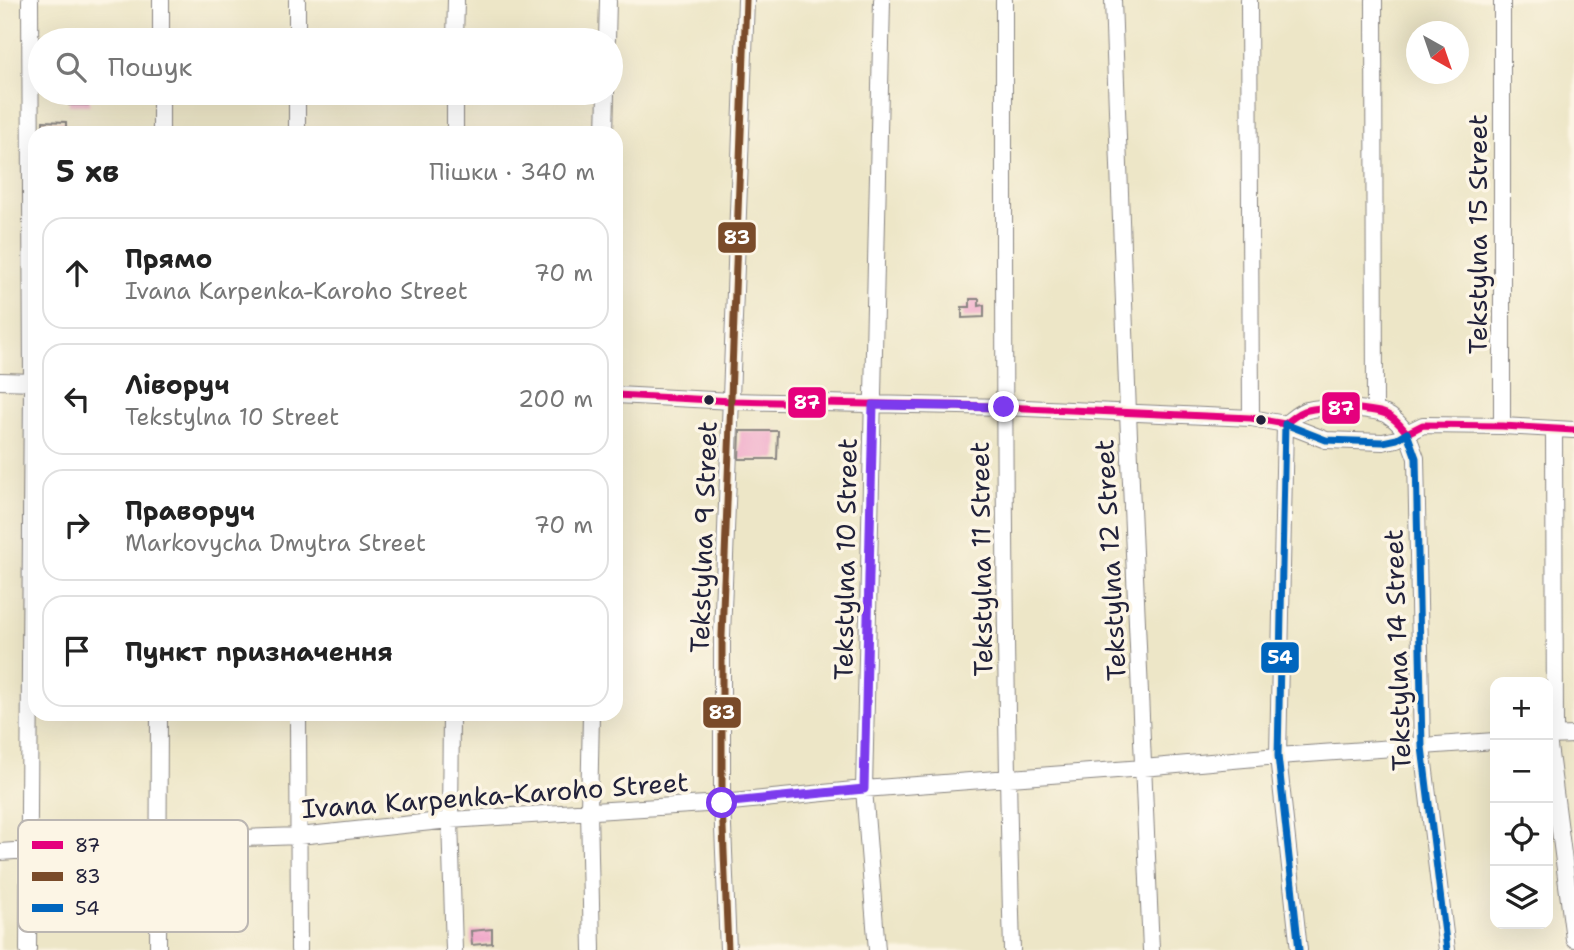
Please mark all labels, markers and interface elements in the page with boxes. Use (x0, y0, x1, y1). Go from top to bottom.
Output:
north arrow (1406, 21, 1469, 84)
search box (28, 28, 623, 105)
icon: search (52, 48, 90, 86)
text: Пошук (108, 49, 192, 84)
street label: Tekstylna 15 Street (1460, 114, 1495, 354)
text: 5 хв (56, 151, 119, 192)
text: Пішки · 340 m (429, 157, 595, 187)
line badge: 83 (717, 221, 757, 254)
text: 83 (724, 225, 750, 250)
text: Прямо (125, 241, 213, 276)
icon: ahead (58, 254, 96, 292)
text: 70 m (534, 258, 593, 288)
text: Ivana Karpenka-Karoho Street (125, 276, 468, 306)
text: Ліворуч (125, 367, 230, 402)
icon: left (58, 380, 96, 418)
text: 200 m (518, 384, 593, 414)
line badge: 87 (787, 386, 827, 419)
text: 87 (794, 390, 820, 415)
route end (988, 391, 1019, 422)
line badge: 87 (1321, 391, 1361, 425)
unlabelled marker (702, 393, 716, 407)
text: 87 (1328, 396, 1354, 421)
text: Tekstylna 10 Street (125, 402, 339, 432)
unlabelled marker (1254, 413, 1268, 427)
street label: Tekstylna 9 Street (681, 420, 725, 654)
street label: Tekstylna 10 Street (825, 438, 865, 680)
street label: Tekstylna 12 Street (1086, 438, 1134, 682)
street label: Tekstylna 11 Street (961, 441, 1001, 677)
text: Праворуч (125, 493, 255, 528)
icon: right (58, 506, 96, 544)
text: 70 m (534, 510, 593, 540)
text: Markovycha Dmytra Street (125, 528, 426, 558)
street label: Tekstylna 14 Street (1375, 529, 1419, 771)
icon: arrive (58, 632, 96, 670)
text: Пункт призначення (125, 634, 393, 669)
line badge: 54 (1260, 641, 1300, 674)
text: 54 (1267, 645, 1293, 670)
map controls (1490, 677, 1553, 929)
button: + (1490, 677, 1553, 740)
line badge: 83 (702, 696, 742, 729)
text: 83 (709, 700, 735, 725)
button: − (1490, 740, 1553, 803)
street label: Ivana Karpenka-Karoho Street (300, 764, 690, 826)
route start (706, 787, 737, 818)
button: locate (1490, 803, 1553, 866)
legend (18, 820, 248, 932)
text: 87 (75, 833, 100, 858)
text: 83 (75, 864, 101, 889)
button: layers (1490, 866, 1553, 929)
text: 54 (75, 896, 100, 921)

